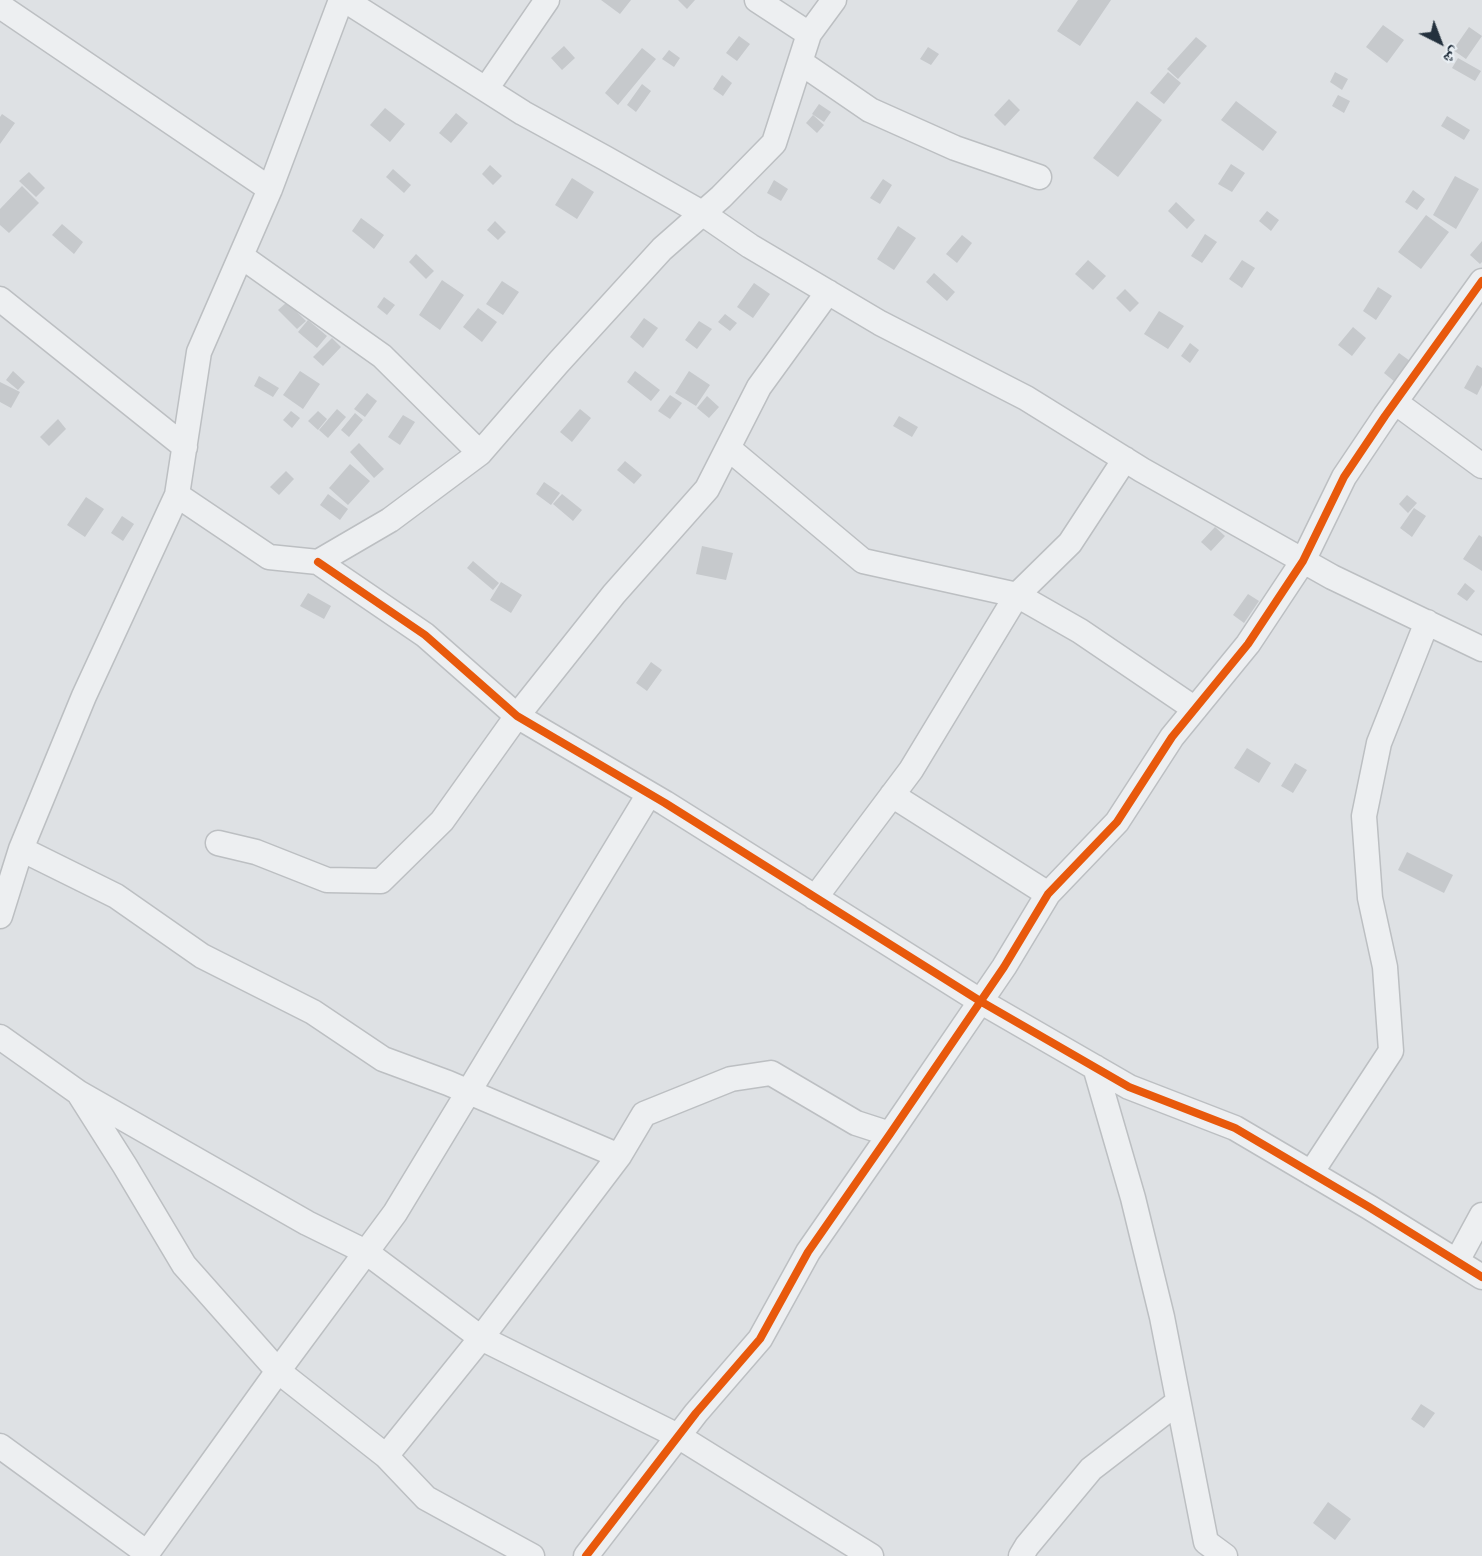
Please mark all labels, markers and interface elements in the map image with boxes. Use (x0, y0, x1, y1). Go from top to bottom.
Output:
north arrow (1410, 12, 1470, 72)
text: ش (1440, 43, 1465, 68)

